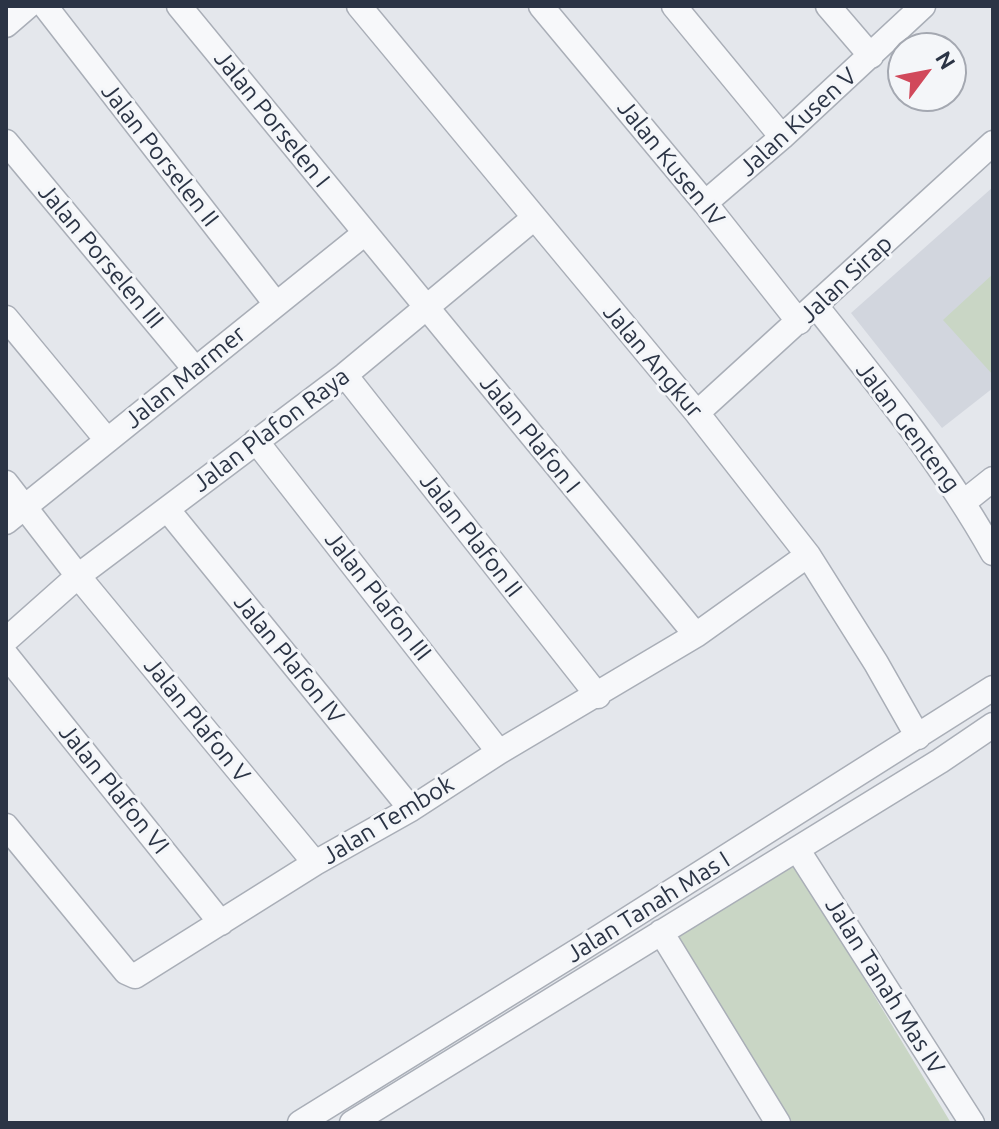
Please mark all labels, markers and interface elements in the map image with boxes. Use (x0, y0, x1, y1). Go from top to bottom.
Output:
north arrow (887, 32, 967, 112)
street label: Jalan Porselen I (208, 45, 336, 193)
text: N (931, 46, 961, 74)
street label: Jalan Kusen V (733, 62, 863, 182)
street label: Jalan Porselen II (95, 78, 225, 232)
street label: Jalan Kusen IV (611, 94, 731, 232)
street label: Jalan Porselen III (32, 178, 170, 334)
street label: Jalan Sirap (794, 229, 898, 329)
street label: Jalan Angkur (597, 298, 709, 424)
street label: Jalan Marmer (119, 319, 251, 435)
street label: Jalan Genteng (850, 356, 966, 498)
street label: Jalan Plafon Raya (187, 362, 355, 498)
street label: Jalan Plafon I (474, 369, 586, 499)
street label: Jalan Plafon II (414, 467, 528, 603)
street label: Jalan Plafon III (319, 526, 437, 666)
street label: Jalan Plafon IV (228, 588, 350, 730)
street label: Jalan Plafon V (138, 652, 256, 788)
street label: Jalan Plafon VI (53, 718, 175, 860)
street label: Jalan Tembok (317, 769, 459, 871)
street label: Jalan Tanah Mas I (561, 845, 735, 969)
street label: Jalan Tanah Mas IV (819, 893, 951, 1079)

